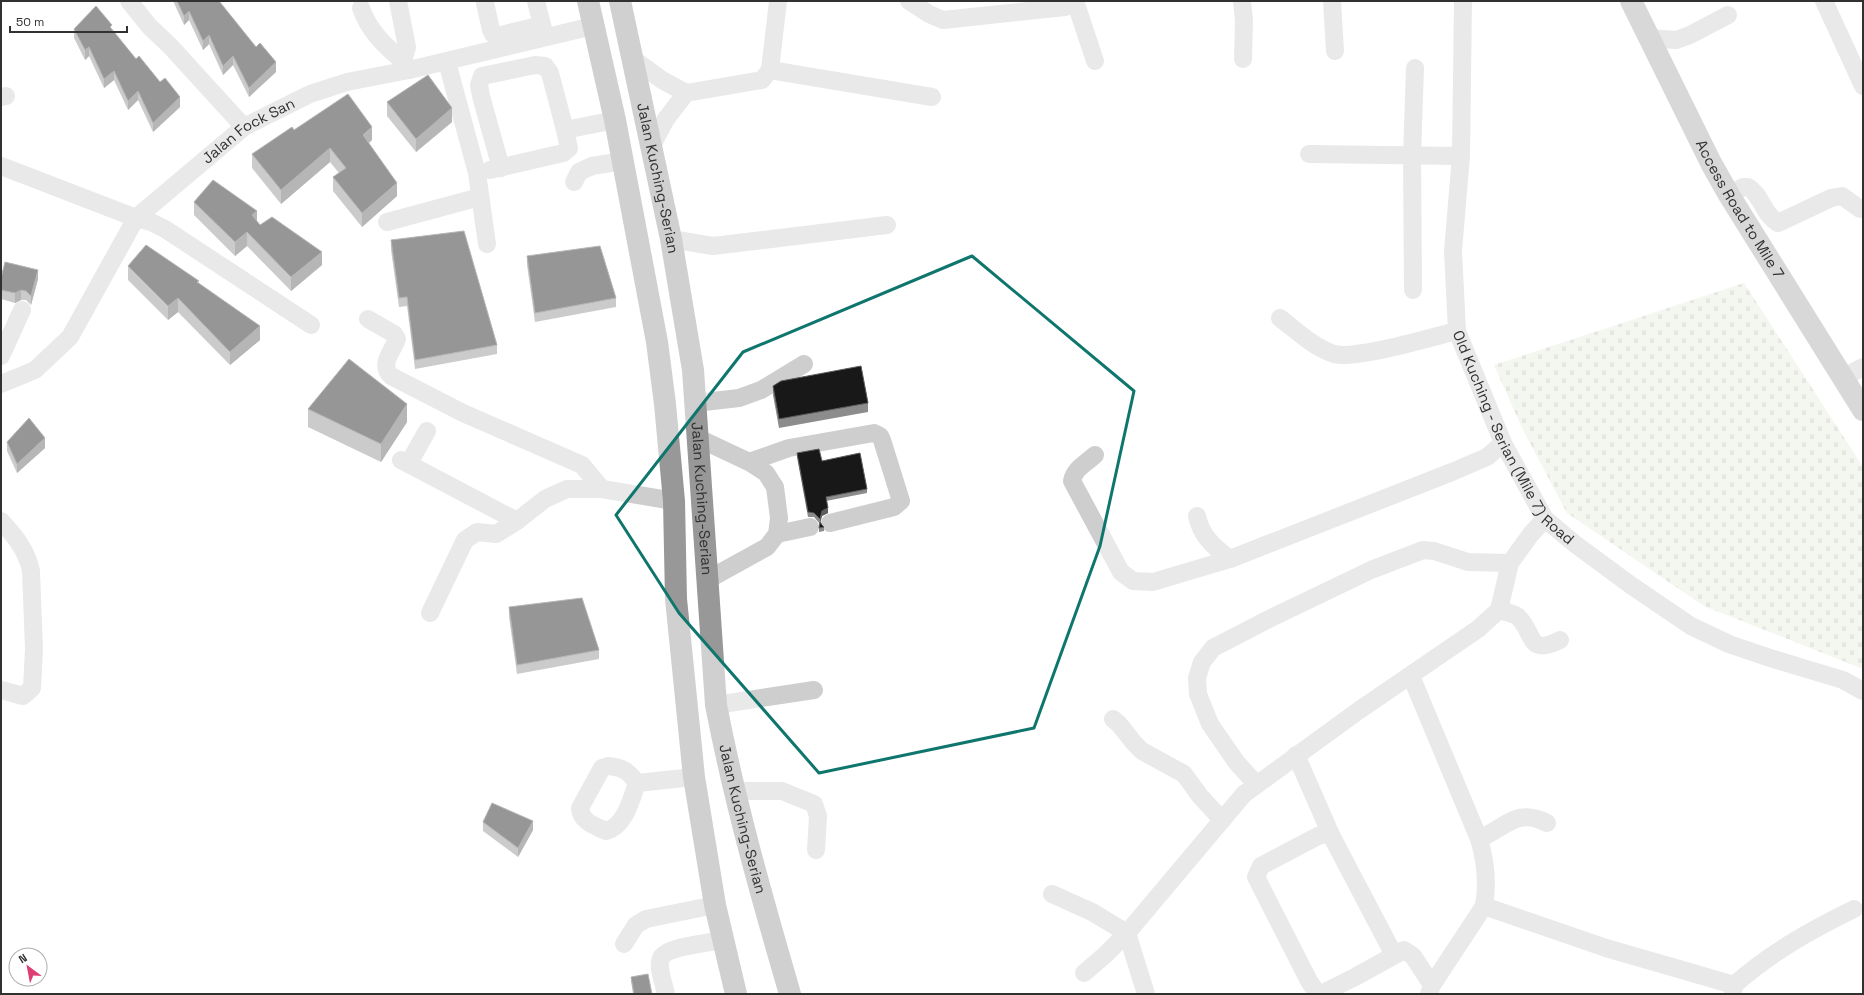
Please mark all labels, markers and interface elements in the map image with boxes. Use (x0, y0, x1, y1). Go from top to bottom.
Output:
scale bar (10, 8, 127, 34)
text: 50 m (16, 14, 44, 30)
street label: Jalan Fock San (198, 93, 298, 167)
street label: Jalan Kuching-Serian (633, 101, 683, 255)
street label: Access Road to Mile 7 (1692, 136, 1789, 282)
street label: Old Kuching - Serian (Mile 7) Road (1449, 327, 1578, 548)
street label: Jalan Kuching-Serian (688, 421, 717, 576)
street label: Jalan Kuching-Serian (715, 742, 771, 896)
north arrow (8, 947, 48, 987)
text: N (16, 951, 30, 966)

